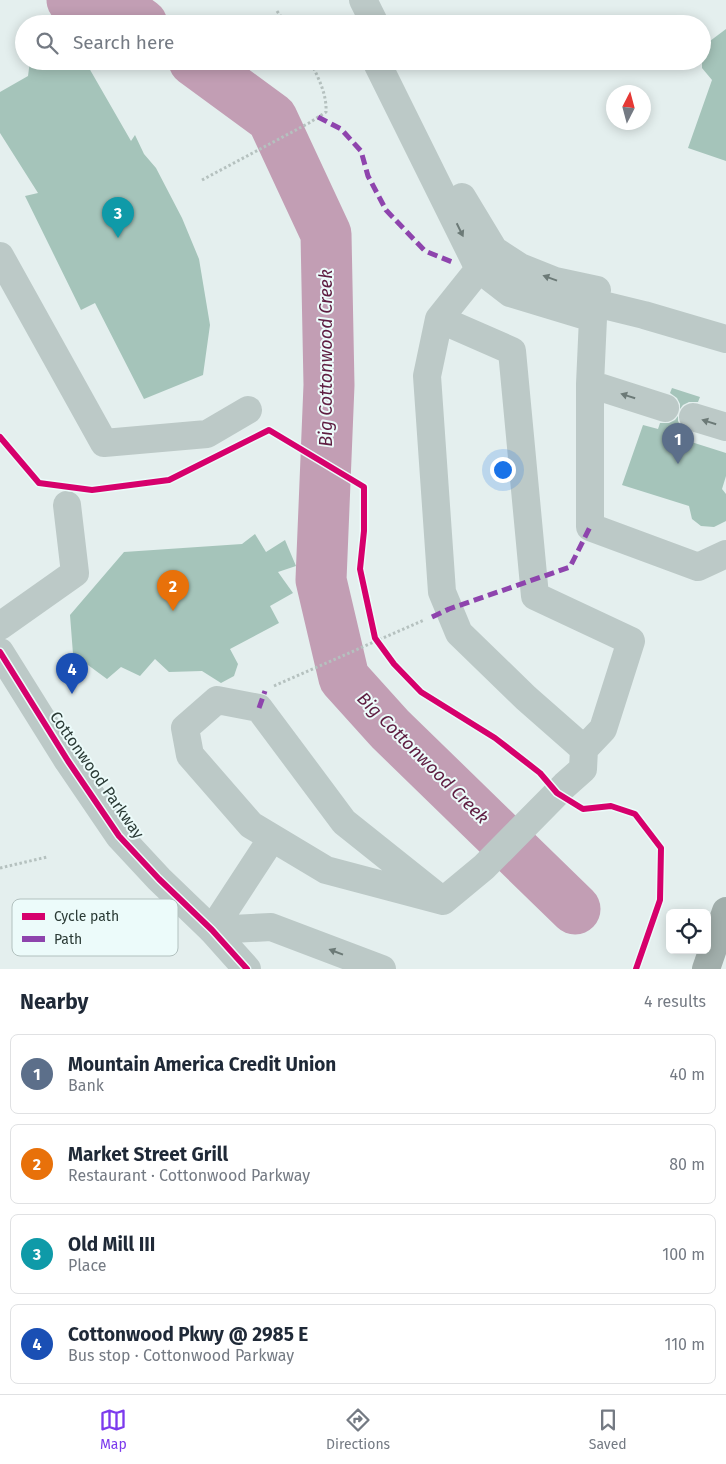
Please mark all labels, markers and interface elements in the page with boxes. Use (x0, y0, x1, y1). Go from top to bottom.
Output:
search box (15, 15, 711, 70)
icon: search (33, 29, 61, 57)
text: Search here (73, 31, 174, 54)
north arrow (606, 85, 651, 130)
pin: 3 (102, 197, 134, 238)
one-way arrow (456, 223, 464, 237)
water label: Big Cottonwood Creek (315, 269, 337, 447)
one-way arrow (542, 274, 557, 281)
one-way arrow (620, 391, 635, 399)
one-way arrow (702, 418, 717, 425)
pin: 1 (662, 423, 694, 464)
your location (490, 457, 516, 483)
pin: 2 (157, 570, 189, 611)
pin: 4 (56, 653, 88, 694)
water label: Big Cottonwood Creek (352, 687, 494, 829)
street label: Cottonwood Parkway (46, 708, 148, 842)
legend (12, 899, 178, 956)
text: Cycle path (54, 908, 119, 925)
map controls (666, 909, 711, 954)
button: locate (666, 909, 711, 954)
text: Path (54, 931, 82, 948)
one-way arrow (328, 948, 343, 956)
text: Nearby (20, 989, 88, 1015)
text: 4 results (644, 992, 706, 1011)
text: Mountain America Credit Union (68, 1053, 336, 1076)
text: 1 (33, 1065, 41, 1084)
text: 40 m (670, 1065, 705, 1084)
text: Bank (68, 1076, 104, 1095)
text: Market Street Grill (68, 1143, 228, 1166)
text: 2 (33, 1155, 41, 1174)
text: 80 m (669, 1155, 705, 1174)
text: Restaurant · Cottonwood Parkway (68, 1166, 310, 1185)
text: Old Mill III (68, 1233, 155, 1256)
text: 3 (33, 1245, 41, 1264)
text: 100 m (662, 1245, 705, 1264)
text: Place (68, 1256, 107, 1275)
text: Cottonwood Pkwy @ 2985 E (68, 1323, 308, 1346)
text: 4 (32, 1335, 42, 1354)
text: 110 m (664, 1335, 705, 1354)
text: Bus stop · Cottonwood Parkway (68, 1346, 294, 1365)
tab: Map (99, 1406, 127, 1453)
tab: Directions (326, 1406, 390, 1453)
tab: Saved (589, 1406, 627, 1453)

